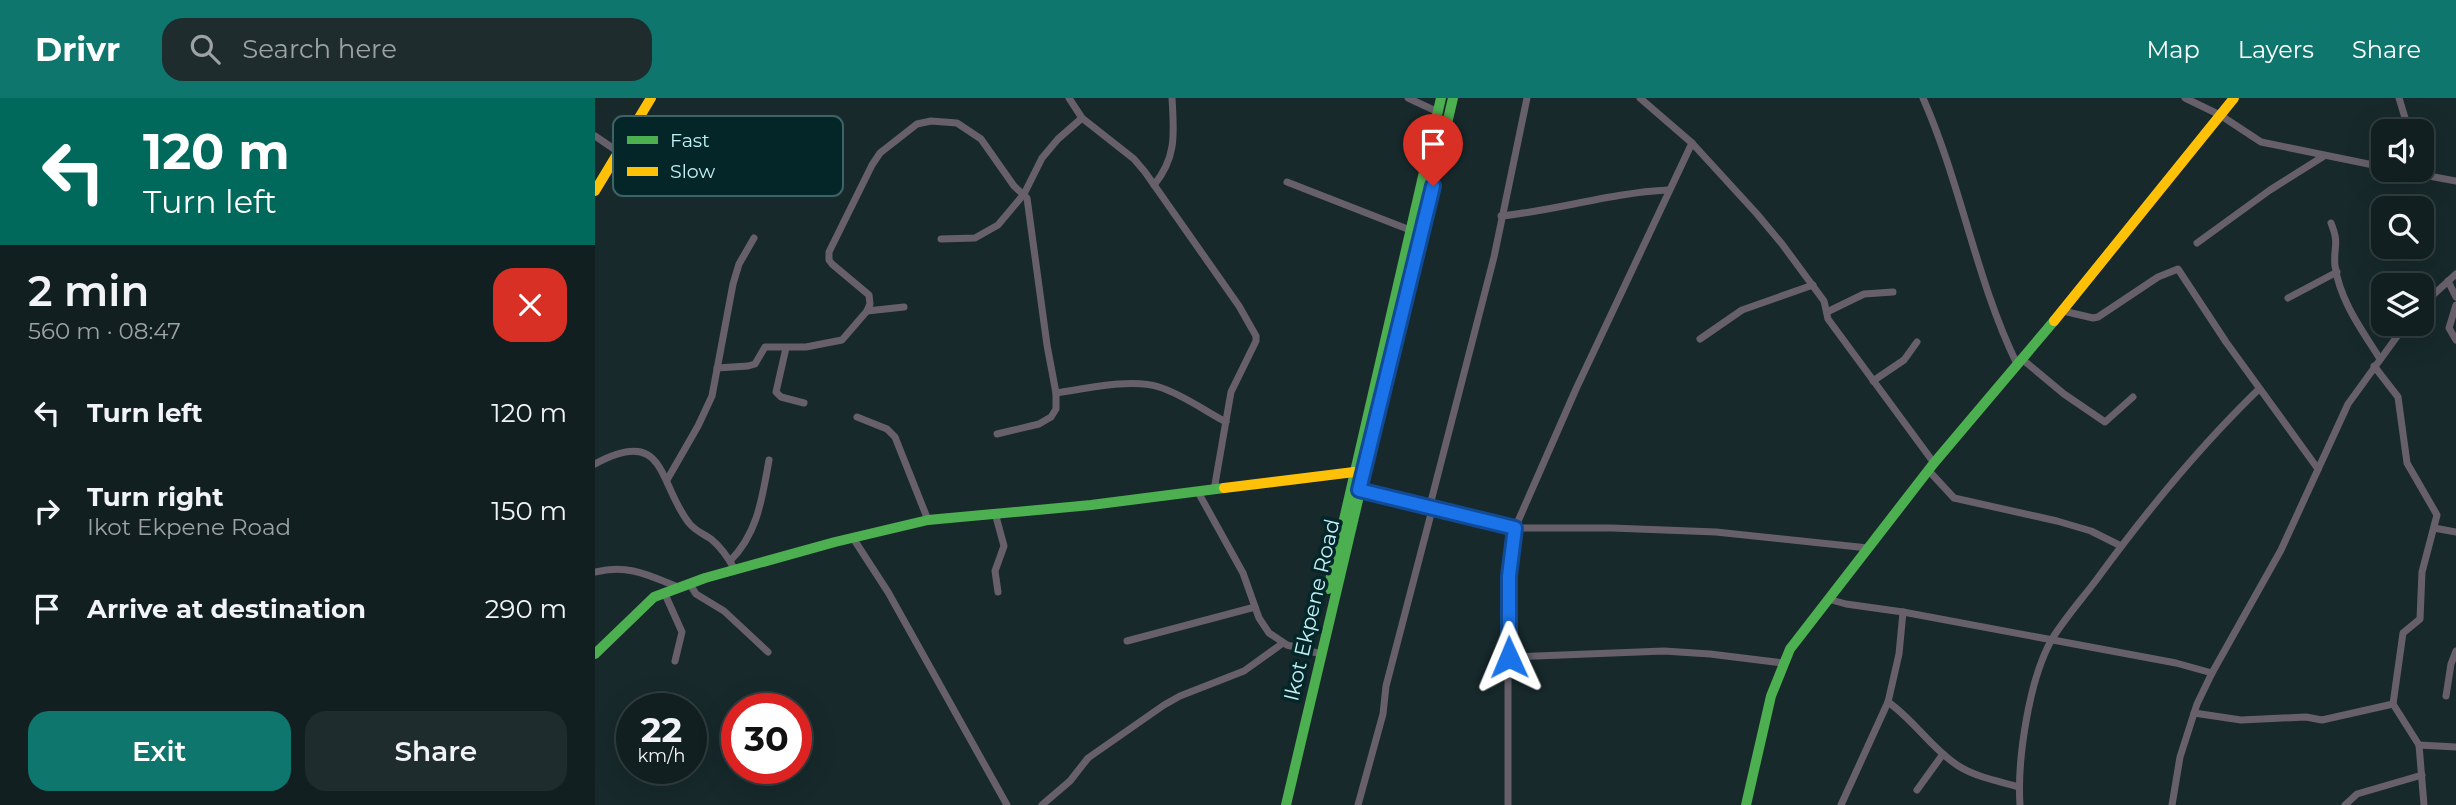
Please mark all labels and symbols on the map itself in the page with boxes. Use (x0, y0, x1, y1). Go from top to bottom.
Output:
pin (1403, 114, 1463, 186)
legend (613, 116, 843, 196)
text: Fast (670, 129, 710, 152)
text: Slow (670, 160, 715, 183)
street label: Ikot Ekpene Road (1278, 516, 1345, 703)
position arrow (1472, 620, 1546, 694)
speed limit sign: 30 (721, 693, 812, 784)

